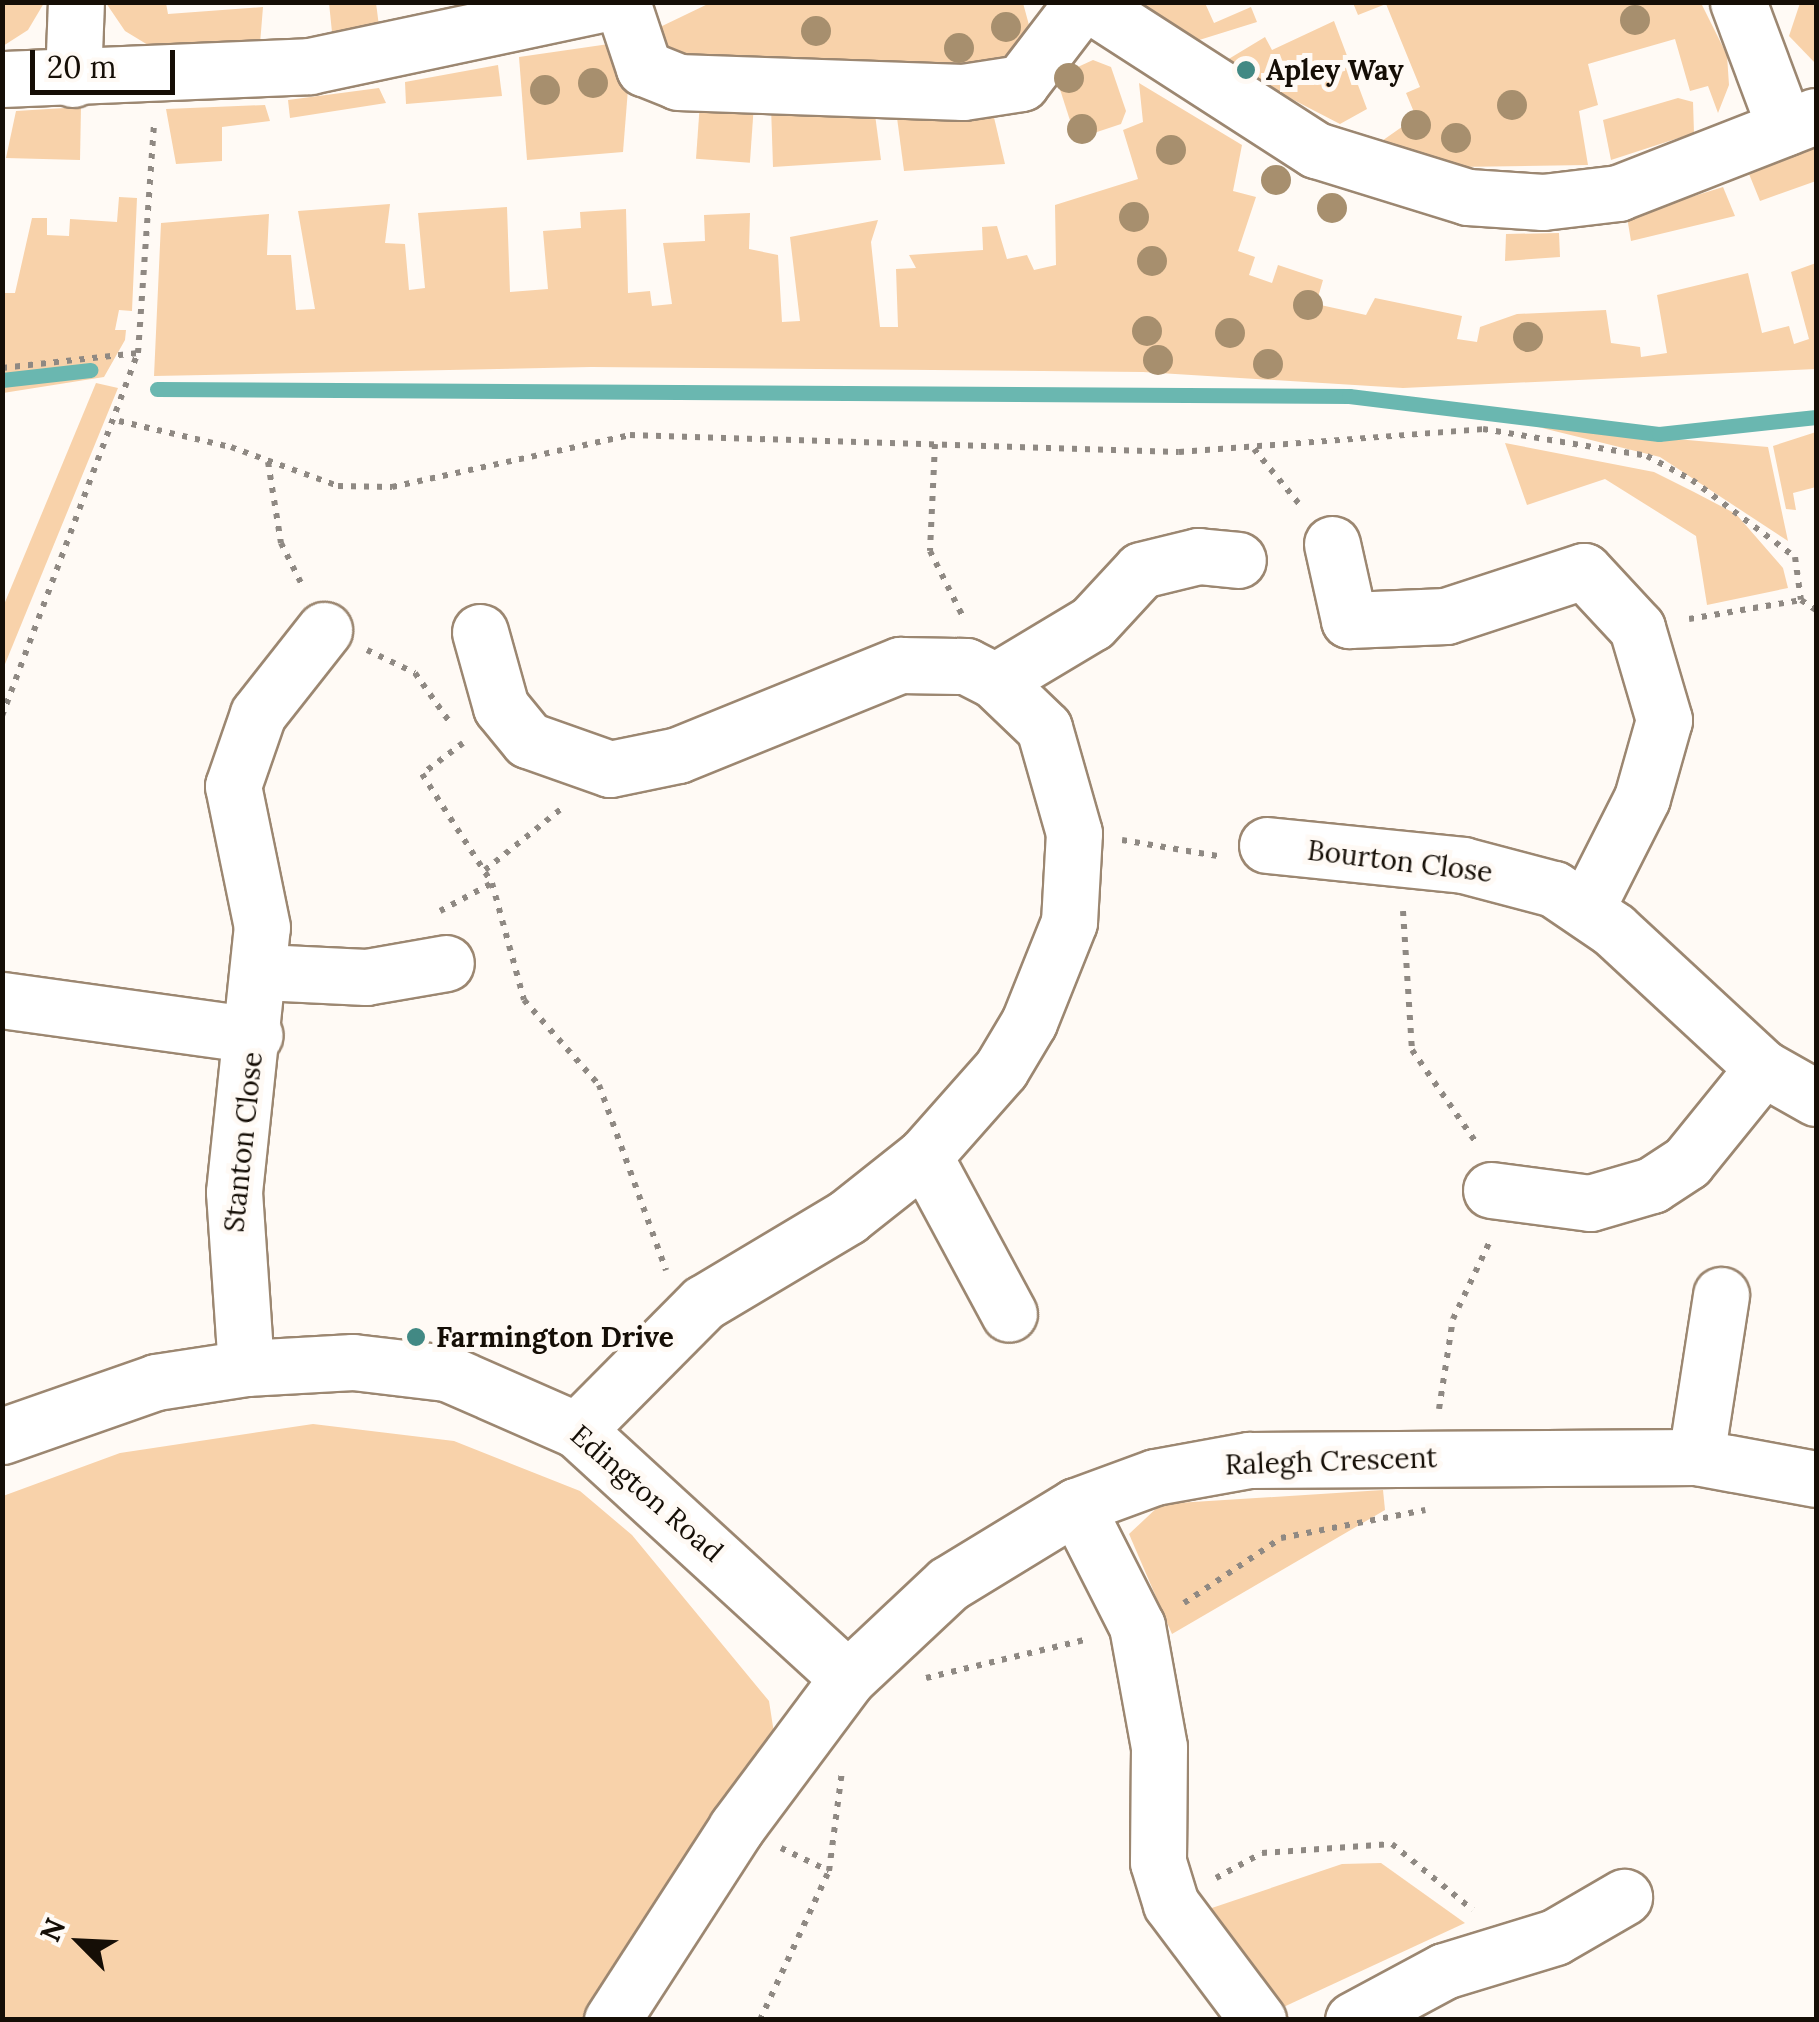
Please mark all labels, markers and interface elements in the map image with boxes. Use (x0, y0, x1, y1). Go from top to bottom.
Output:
scale bar (35, 30, 180, 92)
text: 20 m (47, 48, 116, 86)
place label: Apley Way (1266, 53, 1404, 87)
marker: Apley Way (1235, 59, 1257, 81)
street label: Bourton Close (1306, 833, 1494, 889)
street label: Stanton Close (217, 1050, 269, 1234)
place label: Farmington Drive (436, 1320, 674, 1354)
marker: Farmington Drive (405, 1326, 427, 1348)
street label: Edington Road (564, 1418, 730, 1568)
street label: Ralegh Crescent (1224, 1441, 1438, 1481)
north arrow (30, 1892, 130, 1992)
text: N (32, 1913, 73, 1947)

